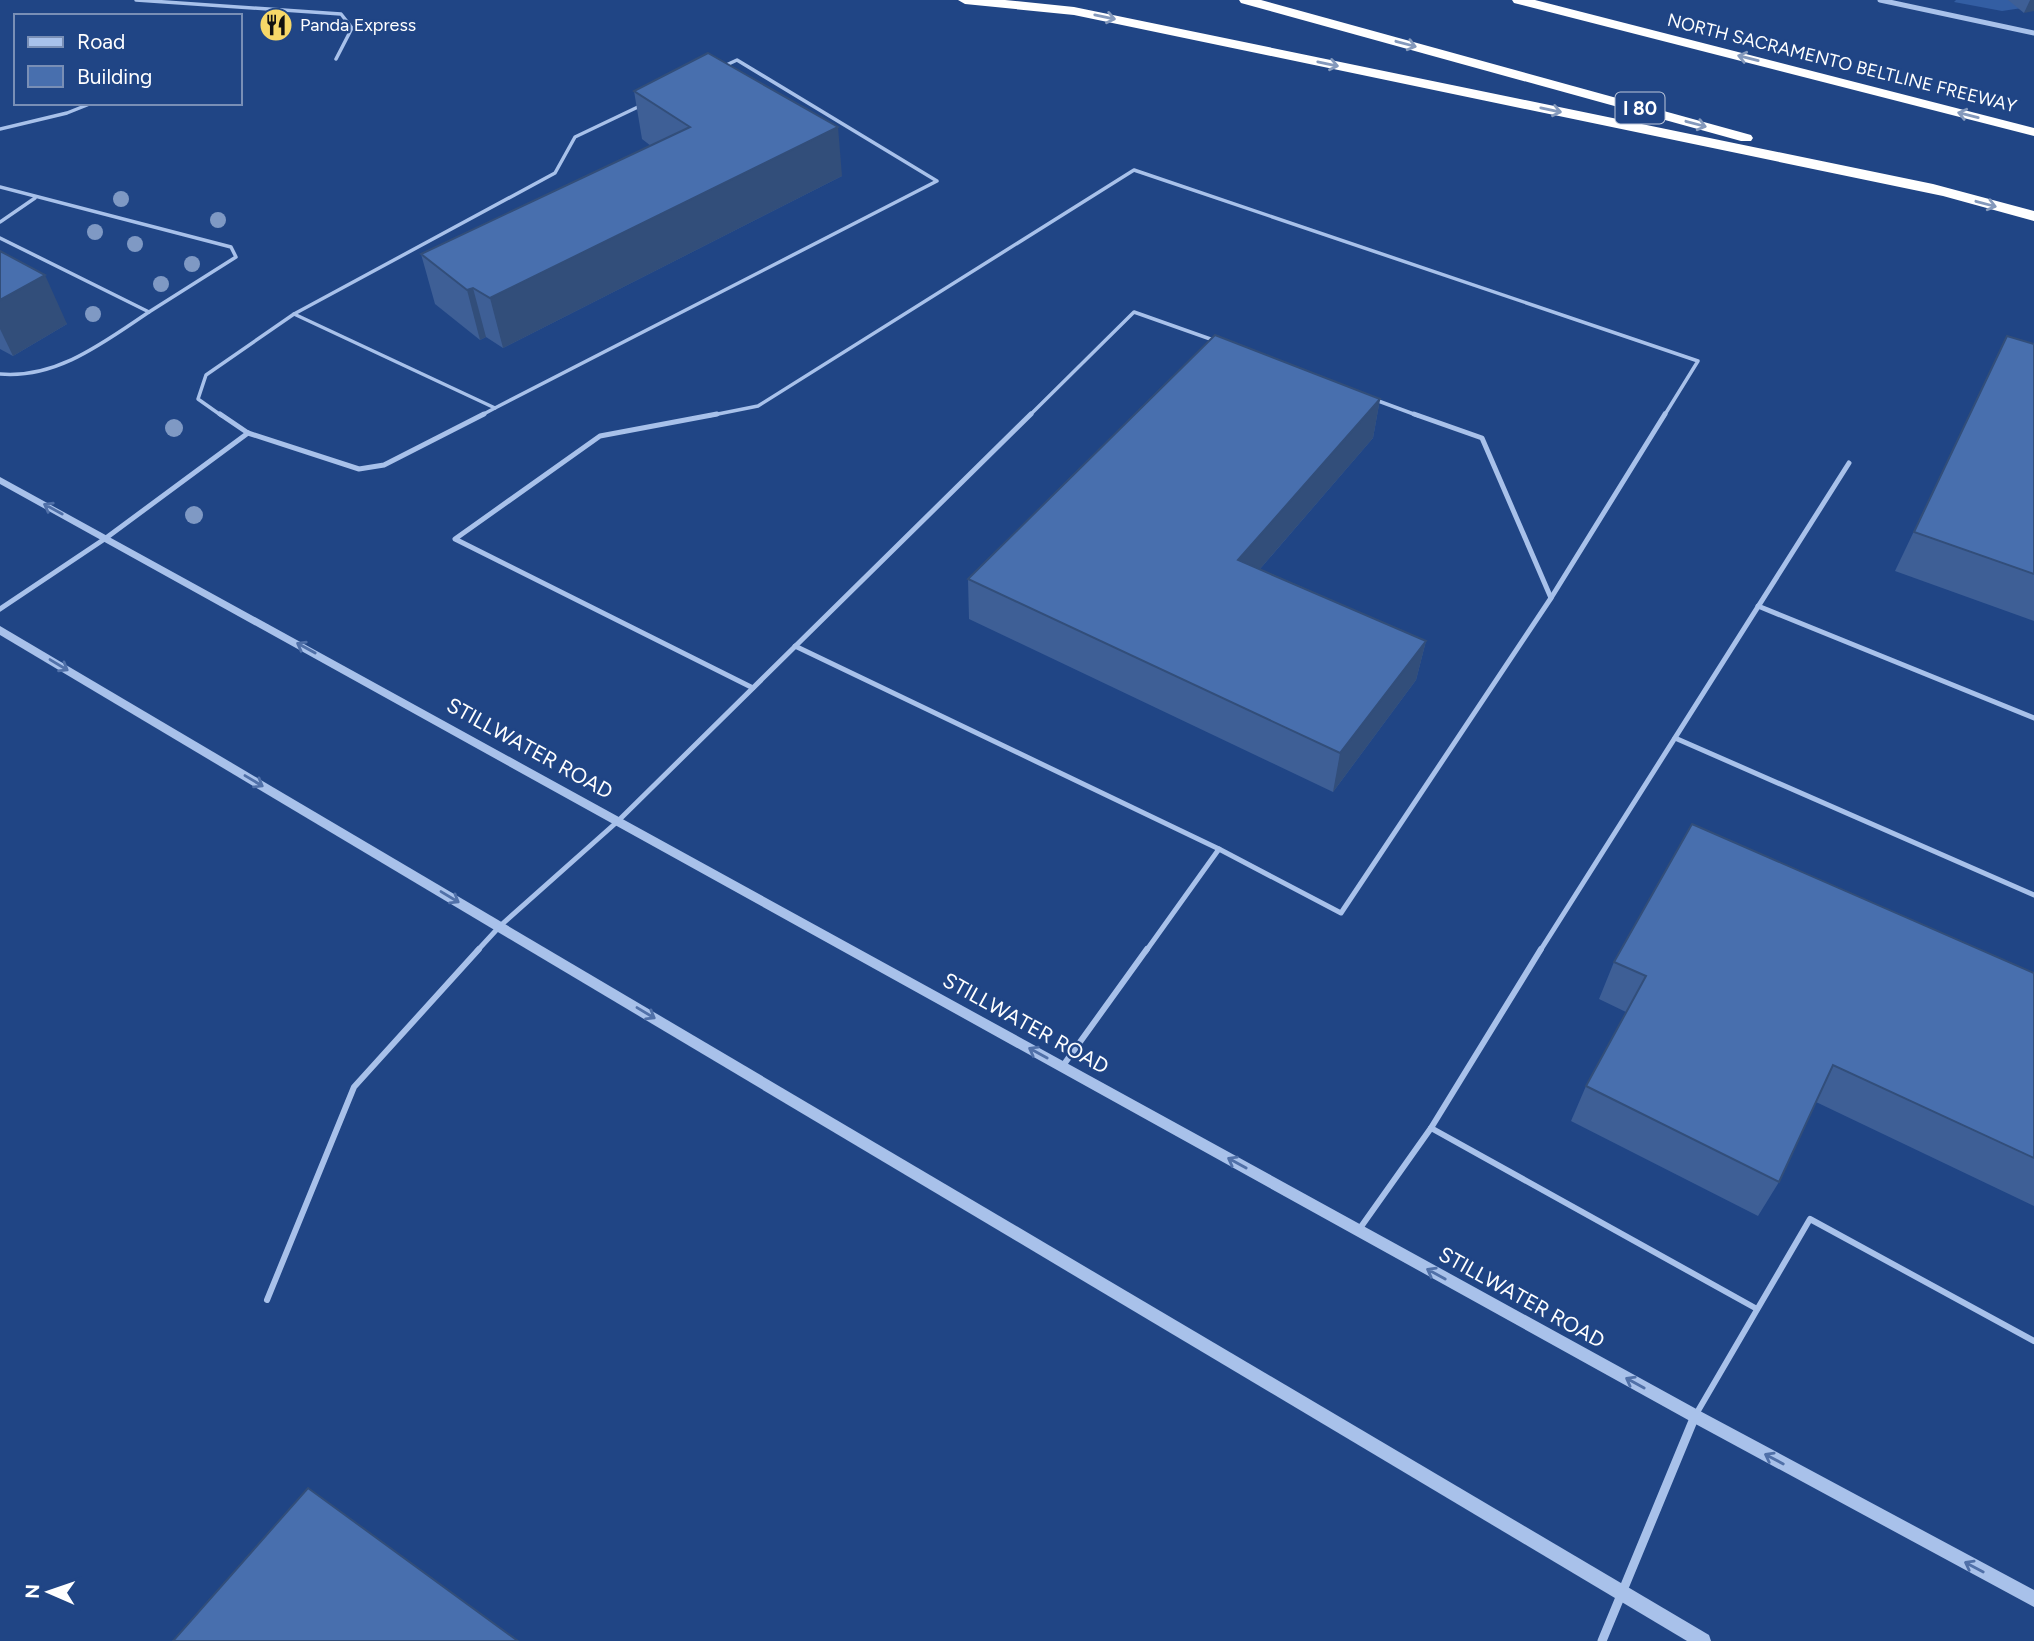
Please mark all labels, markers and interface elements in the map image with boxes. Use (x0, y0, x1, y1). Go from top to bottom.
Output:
restaurant icon: Panda Express (257, 6, 295, 44)
street label: NORTH SACRAMENTO BELTLINE FREEWAY (1665, 9, 2019, 117)
one-way arrow (1093, 11, 1116, 25)
legend (14, 14, 242, 105)
place label: Panda Express (300, 14, 416, 36)
text: Road (77, 29, 125, 54)
one-way arrow (1394, 38, 1417, 51)
one-way arrow (1737, 51, 1759, 64)
one-way arrow (1316, 57, 1339, 71)
text: Building (77, 64, 152, 89)
road number: I 80 (1616, 92, 1664, 124)
one-way arrow (1539, 104, 1562, 118)
one-way arrow (1957, 108, 1980, 121)
one-way arrow (1684, 118, 1707, 131)
one-way arrow (1975, 198, 1997, 211)
one-way arrow (43, 502, 64, 515)
one-way arrow (296, 641, 316, 655)
one-way arrow (48, 658, 68, 672)
street label: STILLWATER ROAD (443, 692, 617, 804)
one-way arrow (244, 774, 264, 788)
one-way arrow (440, 890, 460, 904)
street label: STILLWATER ROAD (939, 967, 1113, 1079)
one-way arrow (635, 1006, 655, 1020)
one-way arrow (1028, 1046, 1048, 1060)
one-way arrow (1227, 1156, 1247, 1170)
street label: STILLWATER ROAD (1435, 1241, 1609, 1353)
one-way arrow (1426, 1266, 1447, 1280)
one-way arrow (1625, 1376, 1646, 1390)
one-way arrow (1764, 1452, 1784, 1466)
north arrow (14, 1557, 84, 1627)
one-way arrow (1964, 1559, 1985, 1573)
text: N (21, 1584, 44, 1599)

